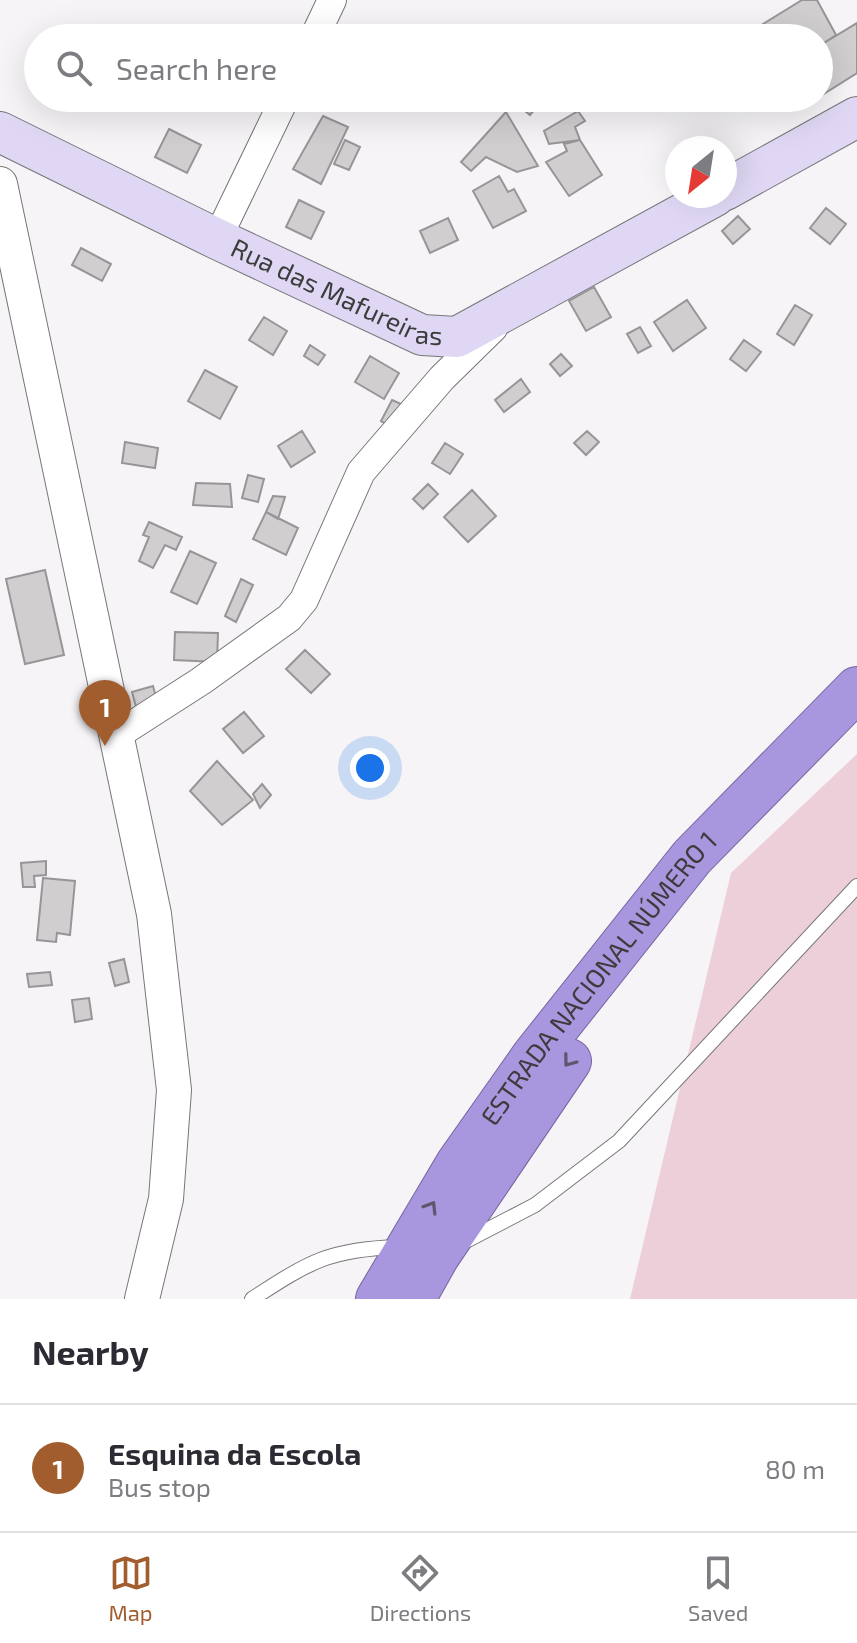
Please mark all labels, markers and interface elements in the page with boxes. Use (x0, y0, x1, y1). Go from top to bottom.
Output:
search box (24, 24, 833, 112)
icon: search (52, 46, 96, 90)
text: Search here (116, 50, 277, 86)
north arrow (665, 136, 737, 208)
street label: Rua das Mafureiras (227, 231, 443, 350)
pin: 1 (79, 680, 131, 746)
your location (350, 748, 390, 788)
street label: ESTRADA NACIONAL NÚMERO 1 (473, 824, 722, 1130)
one-way arrow (564, 1052, 578, 1067)
one-way arrow (421, 1201, 437, 1216)
text: Nearby (32, 1331, 149, 1372)
text: Esquina da Escola (108, 1435, 361, 1471)
text: 1 (52, 1453, 64, 1484)
text: 80 m (765, 1453, 825, 1484)
text: Bus stop (108, 1471, 211, 1502)
tab: Map (109, 1551, 153, 1625)
tab: Directions (370, 1551, 471, 1625)
tab: Saved (688, 1551, 748, 1625)

